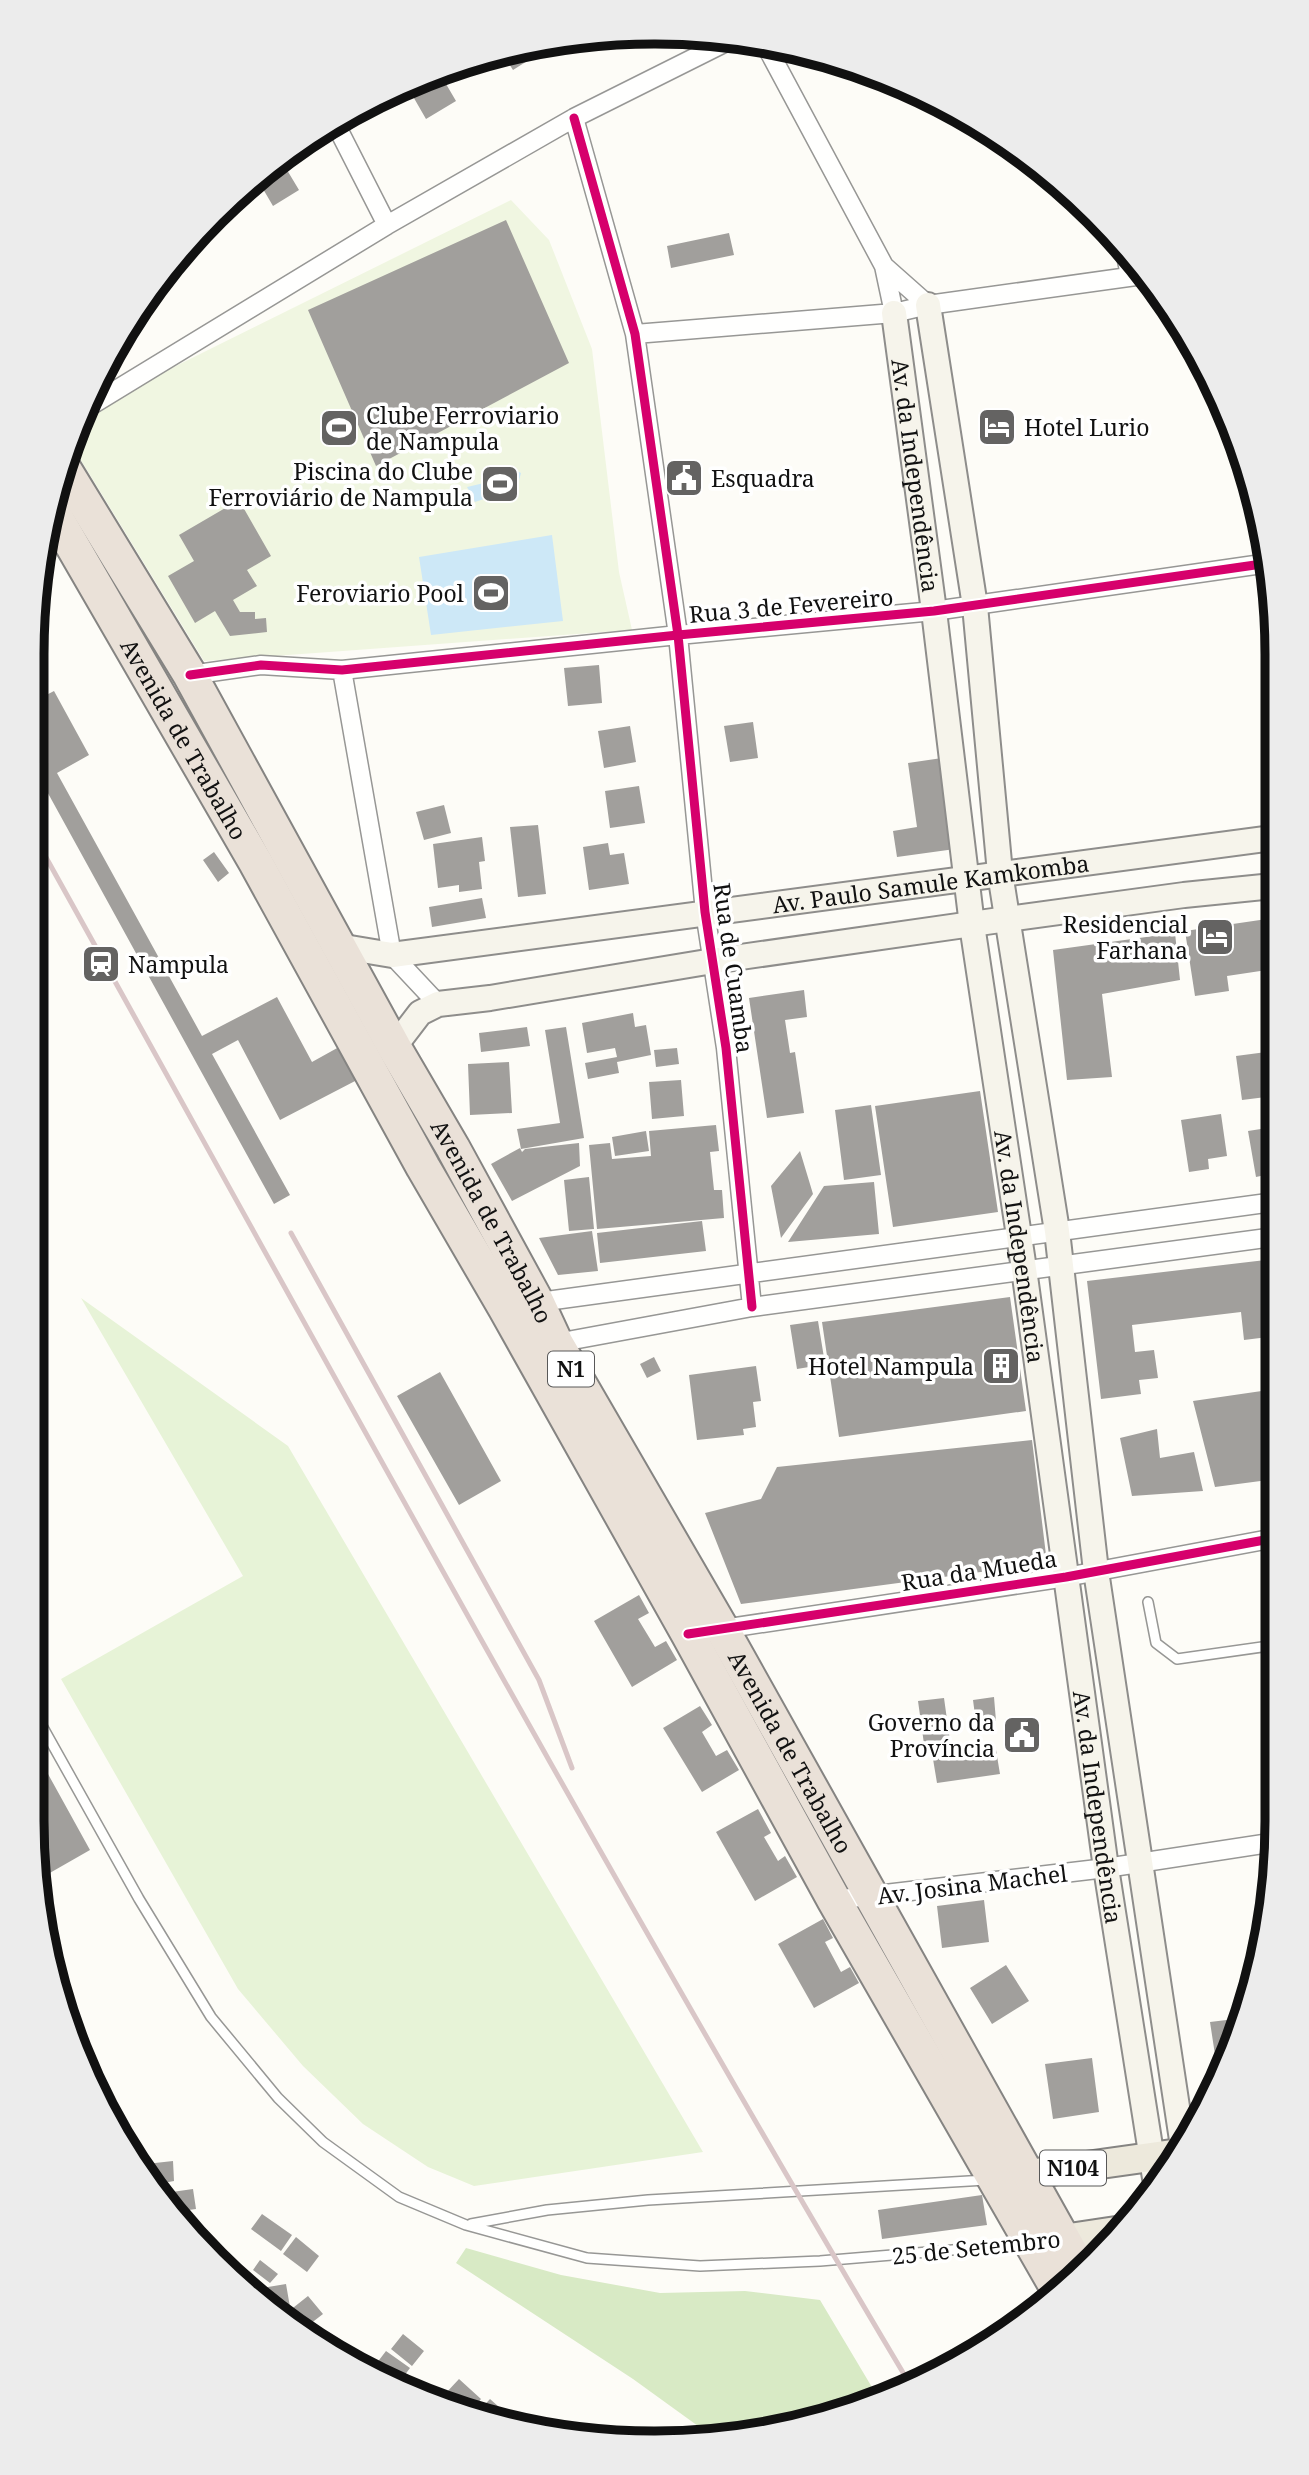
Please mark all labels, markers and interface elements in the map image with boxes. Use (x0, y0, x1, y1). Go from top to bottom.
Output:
street label: Av. da Independência (884, 357, 947, 594)
place label: Clube Ferroviario de Nampula (366, 399, 559, 457)
hotel icon: Hotel Lurio (976, 406, 1018, 448)
sports icon: Clube Ferroviario de Nampula (318, 407, 360, 449)
place label: Hotel Lurio (1024, 411, 1149, 443)
place label: Piscina do Clube Ferroviário de Nampula (209, 455, 473, 513)
public building icon: Esquadra (663, 457, 705, 499)
place label: Esquadra (711, 462, 815, 494)
sports icon: Piscina do Clube Ferroviário de Nampula (479, 463, 521, 505)
sports icon: Feroviario Pool (470, 572, 512, 614)
place label: Feroviario Pool (296, 577, 464, 609)
street label: Rua 3 de Fevereiro (687, 580, 895, 630)
street label: Avenida de Trabalho (113, 632, 255, 846)
street label: Av. Paulo Samule Kamkomba (770, 847, 1091, 920)
street label: Rua de Cuamba (706, 881, 762, 1055)
place label: Residencial Farhana (1063, 908, 1188, 966)
hotel icon: Residencial Farhana (1194, 916, 1236, 958)
station icon: Nampula (80, 943, 122, 985)
place label: Nampula (128, 948, 229, 980)
street label: Avenida de Trabalho (424, 1113, 561, 1328)
street label: Av. da Independência (987, 1128, 1053, 1365)
building icon: Hotel Nampula (980, 1345, 1022, 1387)
place label: Hotel Nampula (808, 1350, 974, 1382)
road number: N1 (548, 1352, 594, 1386)
street label: Rua da Mueda (899, 1542, 1059, 1598)
street label: Avenida de Trabalho (721, 1645, 860, 1859)
street label: Av. da Independência (1066, 1688, 1131, 1926)
place label: Governo da Província (868, 1706, 995, 1764)
public building icon: Governo da Província (1001, 1714, 1043, 1756)
street label: Av. Josina Machel (875, 1856, 1069, 1912)
road number: N104 (1040, 2150, 1106, 2186)
street label: 25 de Setembro (890, 2222, 1062, 2272)

